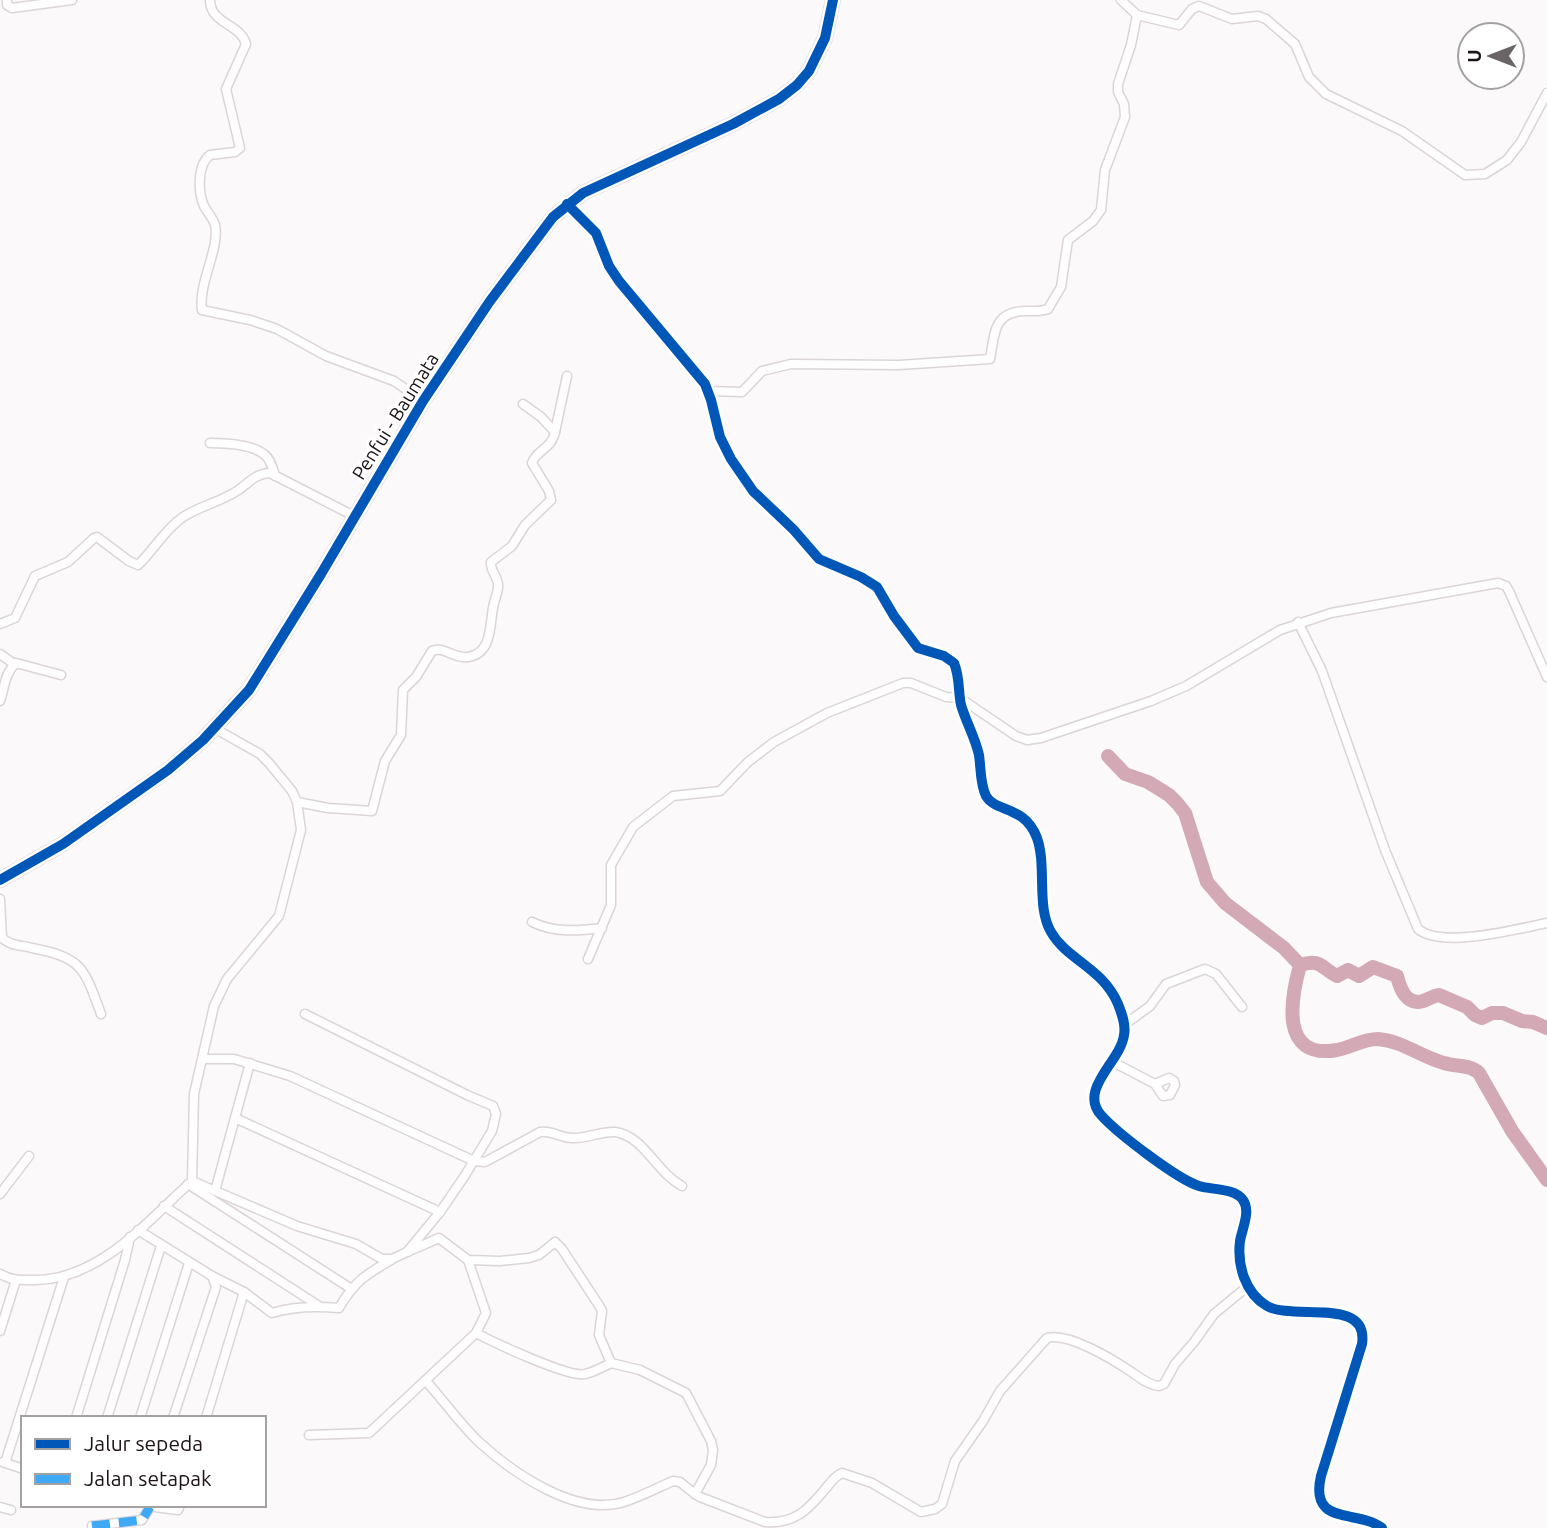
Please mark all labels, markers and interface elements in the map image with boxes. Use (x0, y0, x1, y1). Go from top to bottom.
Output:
north arrow (1456, 21, 1526, 91)
text: U (1463, 49, 1485, 63)
street label: Penfui - Baumata (347, 349, 443, 483)
legend (21, 1416, 266, 1507)
text: Jalur sepeda (84, 1431, 203, 1455)
text: Jalan setapak (84, 1466, 212, 1490)

